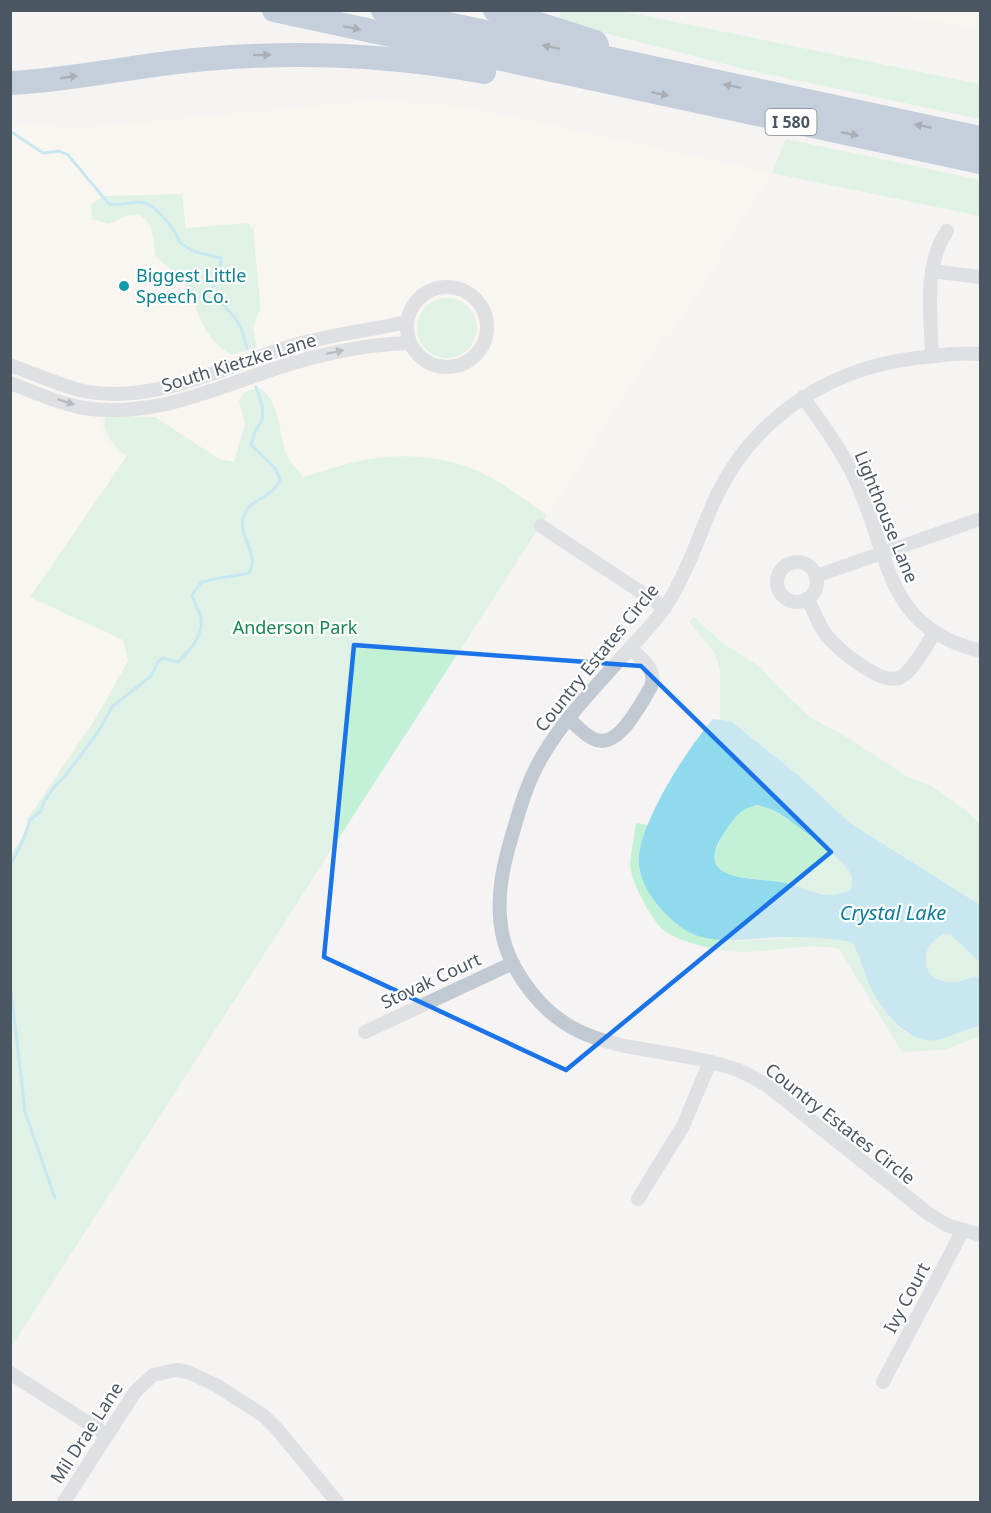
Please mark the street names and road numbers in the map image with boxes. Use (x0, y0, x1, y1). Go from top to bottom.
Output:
road number: I 580 (766, 109, 816, 135)
street label: South Kietzke Lane (159, 327, 319, 397)
street label: Lighthouse Lane (850, 447, 924, 586)
street label: Country Estates Circle (529, 578, 663, 736)
street label: Stovak Court (377, 946, 485, 1014)
street label: Country Estates Circle (761, 1057, 921, 1189)
street label: Ivy Court (878, 1258, 935, 1337)
street label: Mil Drae Lane (44, 1377, 128, 1488)

